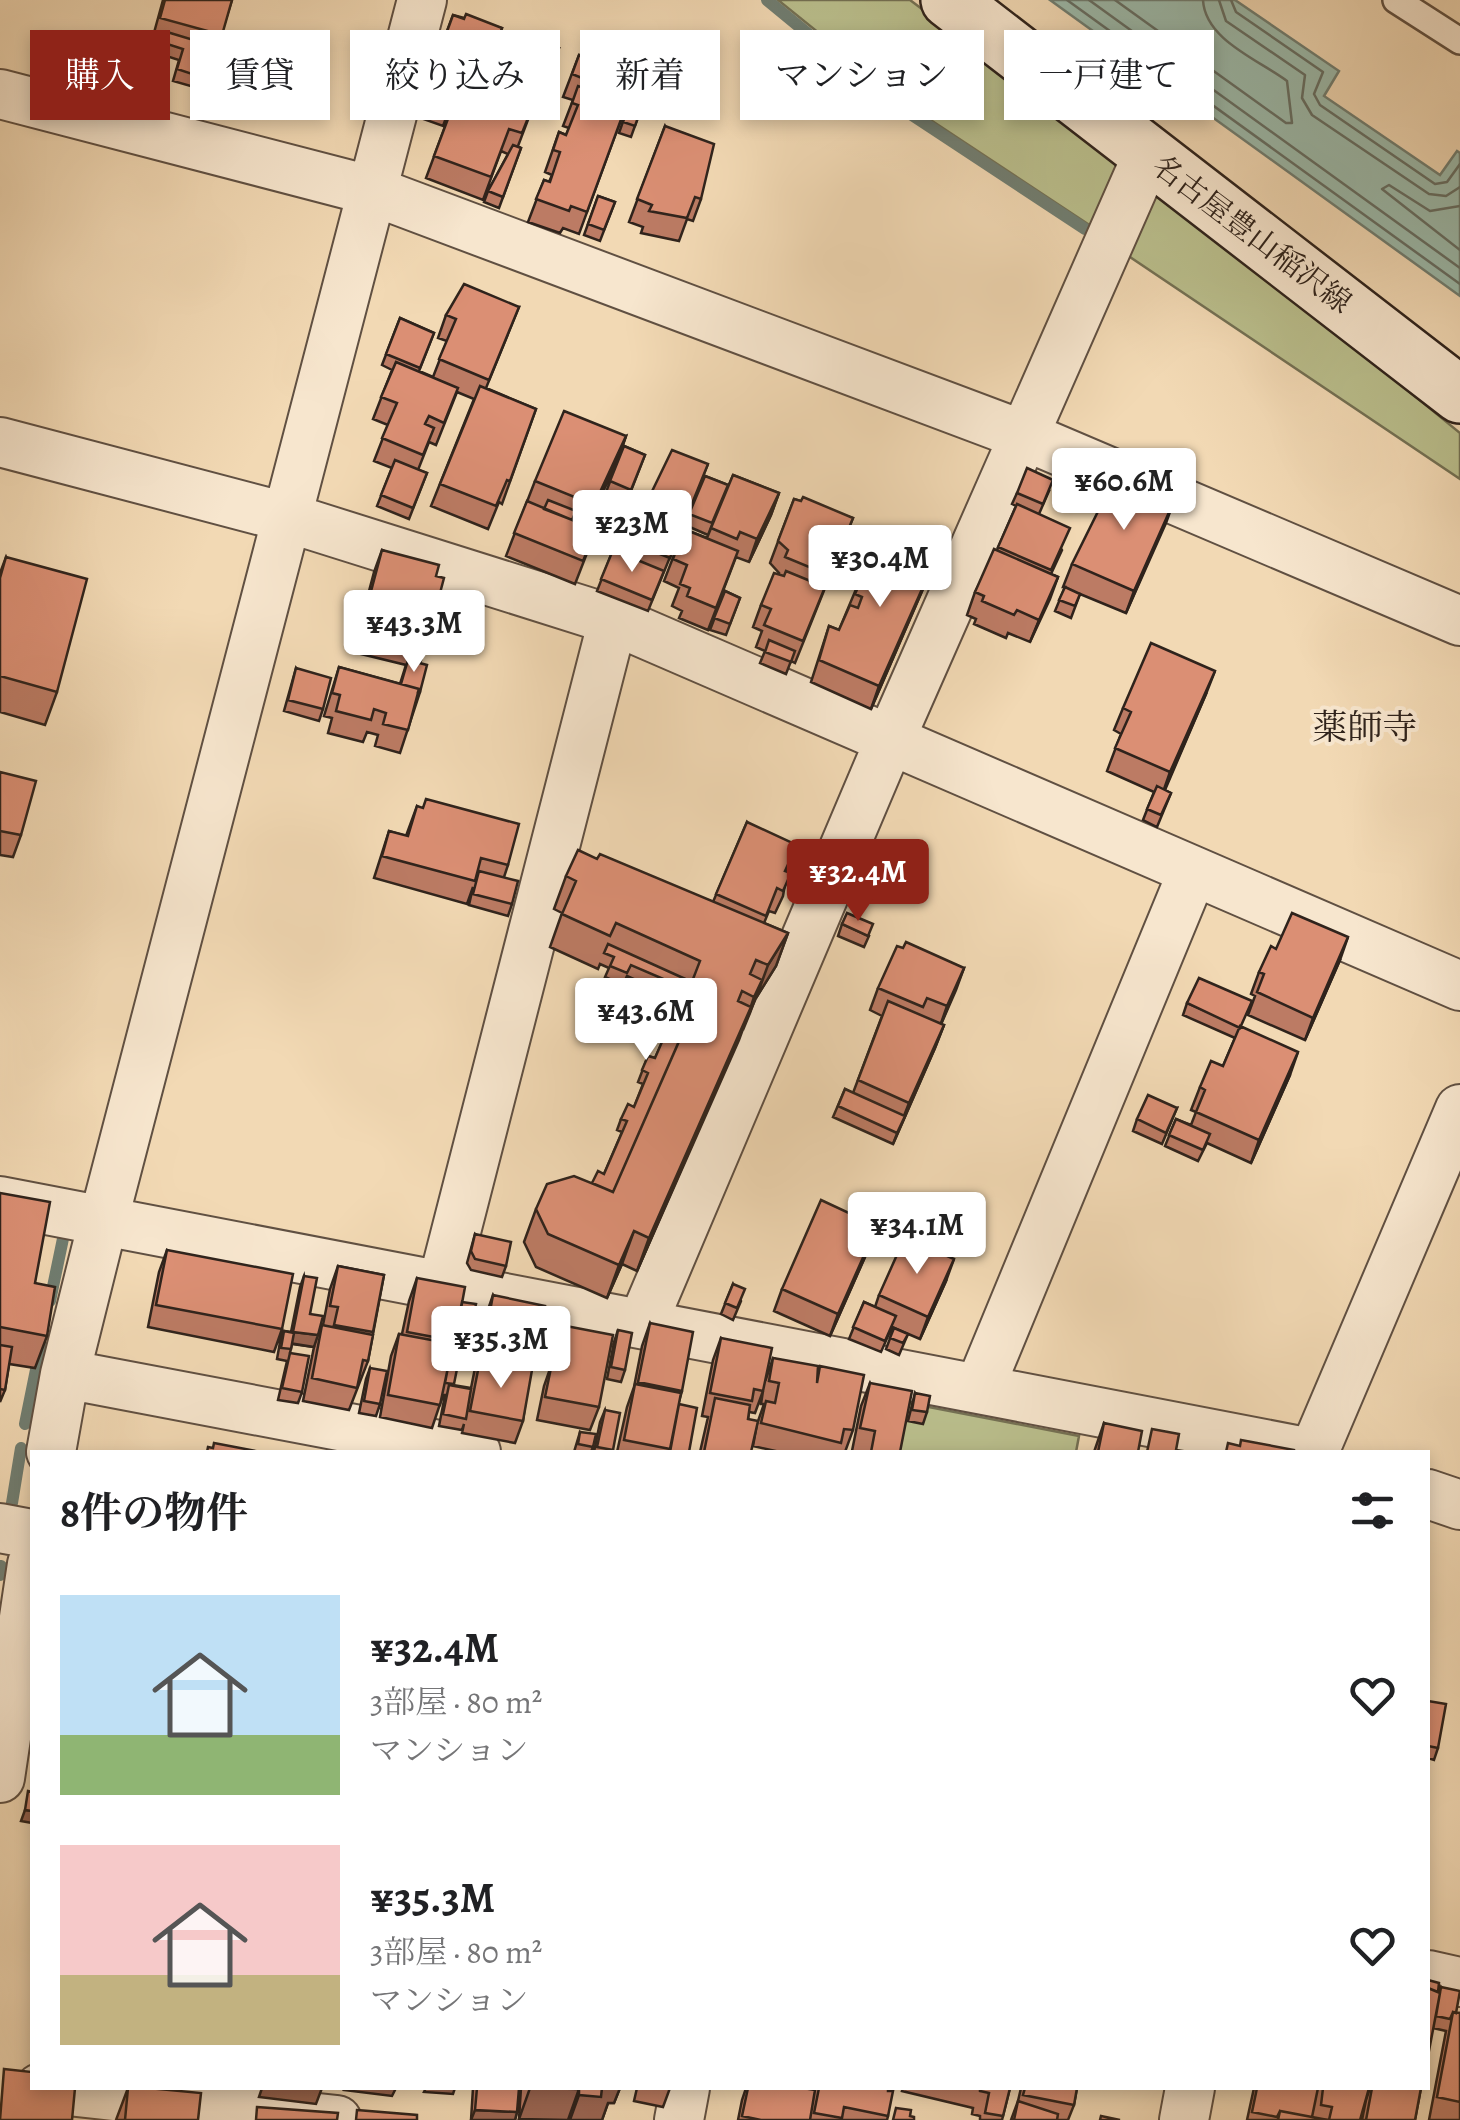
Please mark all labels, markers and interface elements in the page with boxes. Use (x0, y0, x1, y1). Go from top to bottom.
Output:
chip: 購入 (30, 30, 170, 120)
chip: 賃貸 (190, 30, 330, 120)
chip: 絞り込み (350, 30, 560, 120)
chip: 新着 (580, 30, 720, 120)
chip: マンション (740, 30, 984, 120)
chip: 一戸建て (1004, 30, 1214, 120)
street label: 名古屋豊山稲沢線 (1144, 146, 1360, 322)
pin: ¥60.6M (1043, 448, 1205, 533)
text: ¥60.6M (1074, 458, 1174, 502)
pin: ¥23M (573, 490, 691, 575)
text: ¥23M (595, 500, 669, 544)
pin: ¥30.4M (799, 525, 961, 610)
text: ¥30.4M (831, 535, 929, 579)
pin: ¥43.3M (333, 590, 495, 675)
text: ¥43.3M (366, 600, 462, 644)
district label: 薬師寺 (1312, 703, 1418, 751)
pin: ¥32.4M (777, 839, 939, 924)
text: ¥32.4M (809, 849, 907, 893)
pin: ¥43.6M (565, 978, 727, 1063)
text: ¥43.6M (597, 988, 695, 1032)
pin: ¥34.1M (836, 1192, 998, 1277)
text: ¥34.1M (870, 1202, 964, 1246)
pin: ¥35.3M (420, 1306, 582, 1391)
text: ¥35.3M (453, 1316, 549, 1360)
icon: filters (1345, 1483, 1400, 1538)
text: 8件の物件 (60, 1484, 248, 1541)
text: ¥32.4M (370, 1619, 499, 1676)
icon: home (140, 1635, 260, 1755)
icon: heart (1345, 1668, 1400, 1723)
text: 3部屋 · 80 m² (370, 1680, 542, 1724)
text: マンション (370, 1728, 529, 1772)
text: ¥35.3M (370, 1869, 495, 1926)
icon: home (140, 1885, 260, 2005)
icon: heart (1345, 1918, 1400, 1973)
text: 3部屋 · 80 m² (370, 1930, 542, 1974)
text: マンション (370, 1978, 529, 2022)

